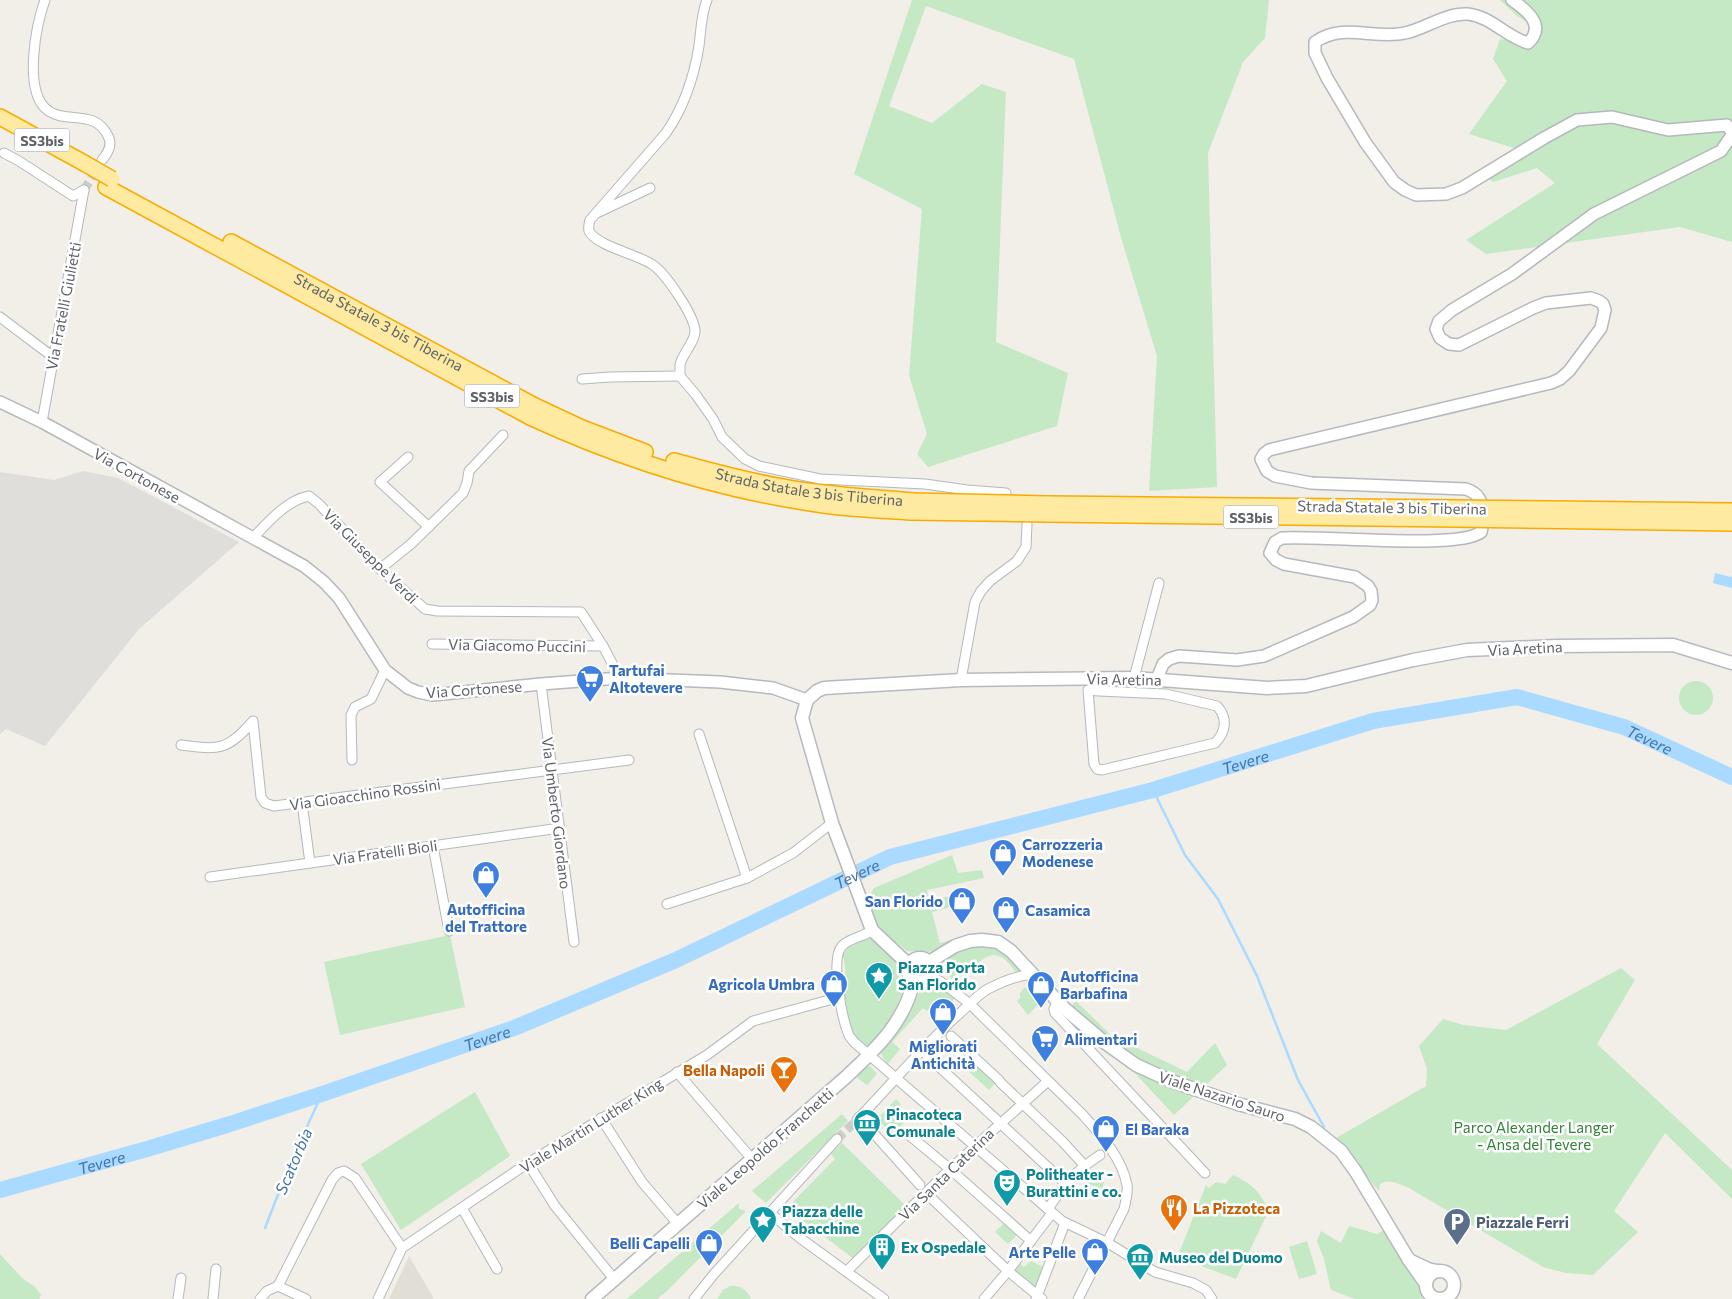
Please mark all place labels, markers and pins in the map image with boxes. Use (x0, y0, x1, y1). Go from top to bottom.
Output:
place label: Tartufai Altotevere (609, 661, 683, 696)
supermarket icon: Tartufai Altotevere (575, 664, 605, 703)
place label: Carrozzeria Modenese (1022, 835, 1103, 870)
shop icon: Carrozzeria Modenese (988, 838, 1018, 877)
shop icon: Autofficina del Trattore (471, 860, 501, 899)
shop icon: San Florido (947, 886, 977, 925)
place label: San Florido (865, 892, 943, 910)
shop icon: Casamica (991, 895, 1021, 934)
place label: Autofficina del Trattore (445, 900, 527, 935)
place label: Casamica (1025, 901, 1091, 919)
place label: Piazza Porta San Florido (898, 958, 985, 993)
place icon: Piazza Porta San Florido (864, 961, 894, 1000)
place label: Autofficina Barbafina (1060, 967, 1139, 1002)
shop icon: Agricola Umbra (819, 969, 849, 1008)
shop icon: Autofficina Barbafina (1026, 970, 1056, 1009)
place label: Agricola Umbra (708, 975, 815, 993)
shop icon: Migliorati Antichità (928, 997, 958, 1036)
supermarket icon: Alimentari (1030, 1024, 1060, 1063)
place label: Alimentari (1064, 1030, 1137, 1048)
place label: Migliorati Antichità (909, 1037, 977, 1072)
bar icon: Bella Napoli (769, 1055, 799, 1094)
place label: Bella Napoli (683, 1061, 765, 1079)
place label: Pinacoteca Comunale (886, 1105, 962, 1140)
museum icon: Pinacoteca Comunale (852, 1108, 882, 1147)
shop icon: El Baraka (1091, 1114, 1121, 1153)
place label: El Baraka (1125, 1120, 1189, 1138)
place label: Politheater - Burattini e co. (1026, 1165, 1122, 1200)
theatre icon: Politheater - Burattini e co. (992, 1168, 1022, 1207)
restaurant icon: La Pizzoteca (1159, 1193, 1189, 1232)
place label: La Pizzoteca (1193, 1199, 1280, 1217)
place label: Piazza delle Tabacchine (782, 1202, 863, 1237)
place icon: Piazza delle Tabacchine (748, 1205, 778, 1244)
parking icon: Piazzale Ferri (1442, 1207, 1472, 1246)
place label: Piazzale Ferri (1476, 1213, 1569, 1231)
shop icon: Belli Capelli (694, 1228, 724, 1267)
building icon: Ex Ospedale (867, 1232, 897, 1271)
place label: Belli Capelli (610, 1234, 690, 1252)
shop icon: Arte Pelle (1080, 1237, 1110, 1276)
place label: Ex Ospedale (901, 1238, 986, 1256)
museum icon: Museo del Duomo (1125, 1242, 1155, 1281)
place label: Arte Pelle (1008, 1243, 1076, 1261)
place label: Museo del Duomo (1159, 1248, 1283, 1266)

